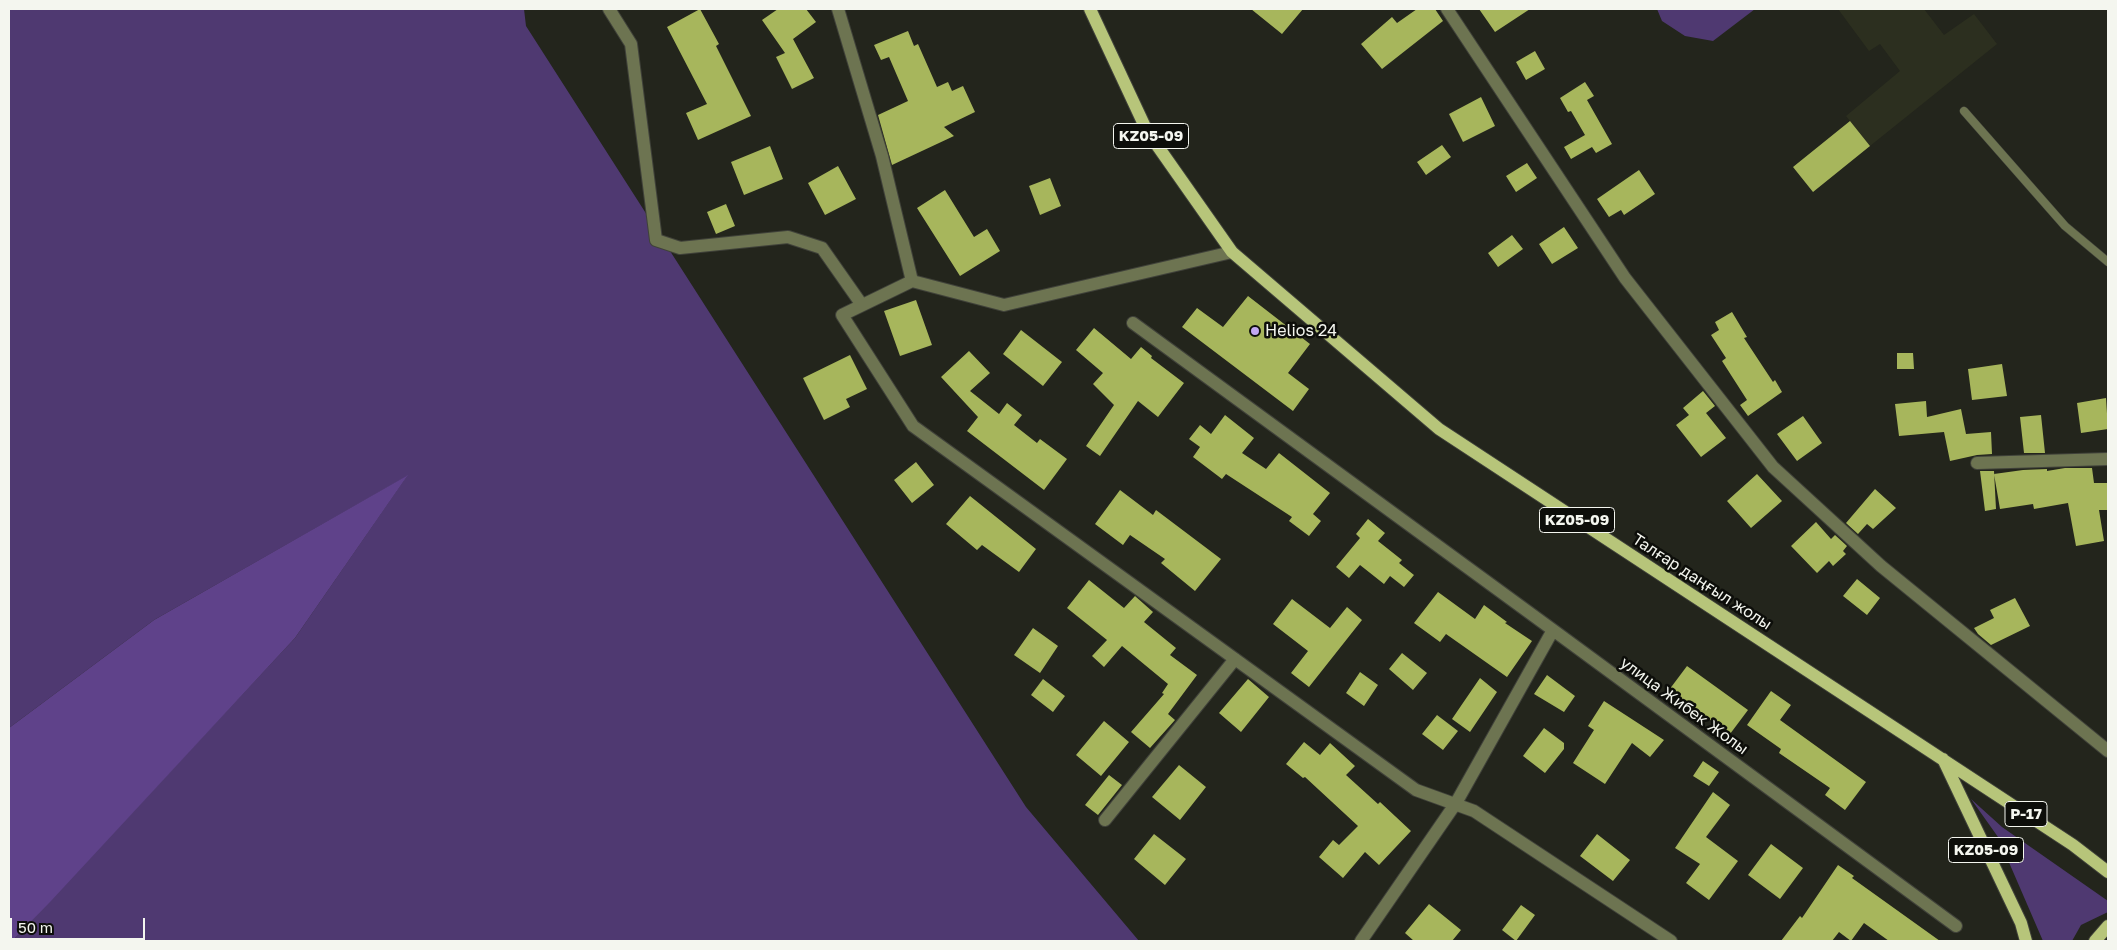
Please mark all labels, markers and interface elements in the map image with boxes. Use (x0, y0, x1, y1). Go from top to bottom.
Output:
road number: KZ05-09 (1114, 124, 1188, 148)
place label: Helios 24 (1265, 321, 1337, 341)
marker: Helios 24 (1249, 325, 1261, 337)
road number: KZ05-09 (1540, 508, 1614, 532)
street label: Талғар даңғыл жолы (1629, 530, 1775, 634)
street label: улица Жибек Жолы (1616, 653, 1752, 759)
road number: P-17 (2005, 802, 2047, 826)
road number: KZ05-09 (1948, 838, 2024, 862)
scale bar (12, 908, 148, 940)
text: 50 m (18, 918, 53, 936)

